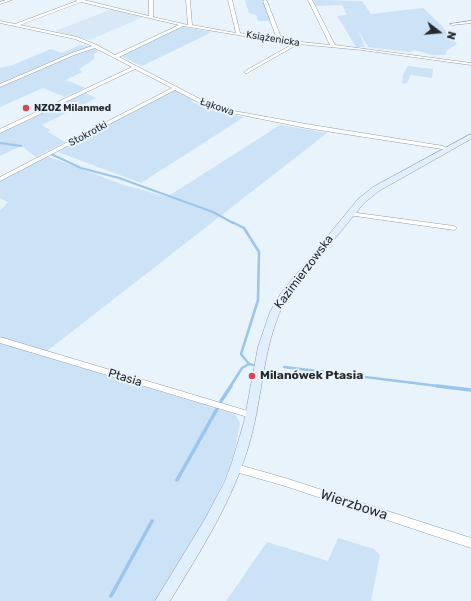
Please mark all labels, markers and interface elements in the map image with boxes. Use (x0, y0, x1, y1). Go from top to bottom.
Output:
north arrow (419, 12, 459, 52)
street label: Książenicka (245, 29, 301, 49)
text: N (444, 30, 458, 41)
street label: Łąkowa (198, 96, 236, 118)
place label: NZOZ Milanmed (34, 102, 111, 114)
marker: NZOZ Milanmed (21, 103, 31, 113)
street label: Stokrotki (67, 119, 109, 149)
street label: Kazimierzowska (272, 232, 336, 312)
street label: Ptasia (106, 366, 144, 390)
place label: Milanówek Ptasia (260, 369, 363, 383)
marker: Milanówek Ptasia (247, 371, 257, 381)
street label: Wierzbowa (318, 486, 390, 524)

